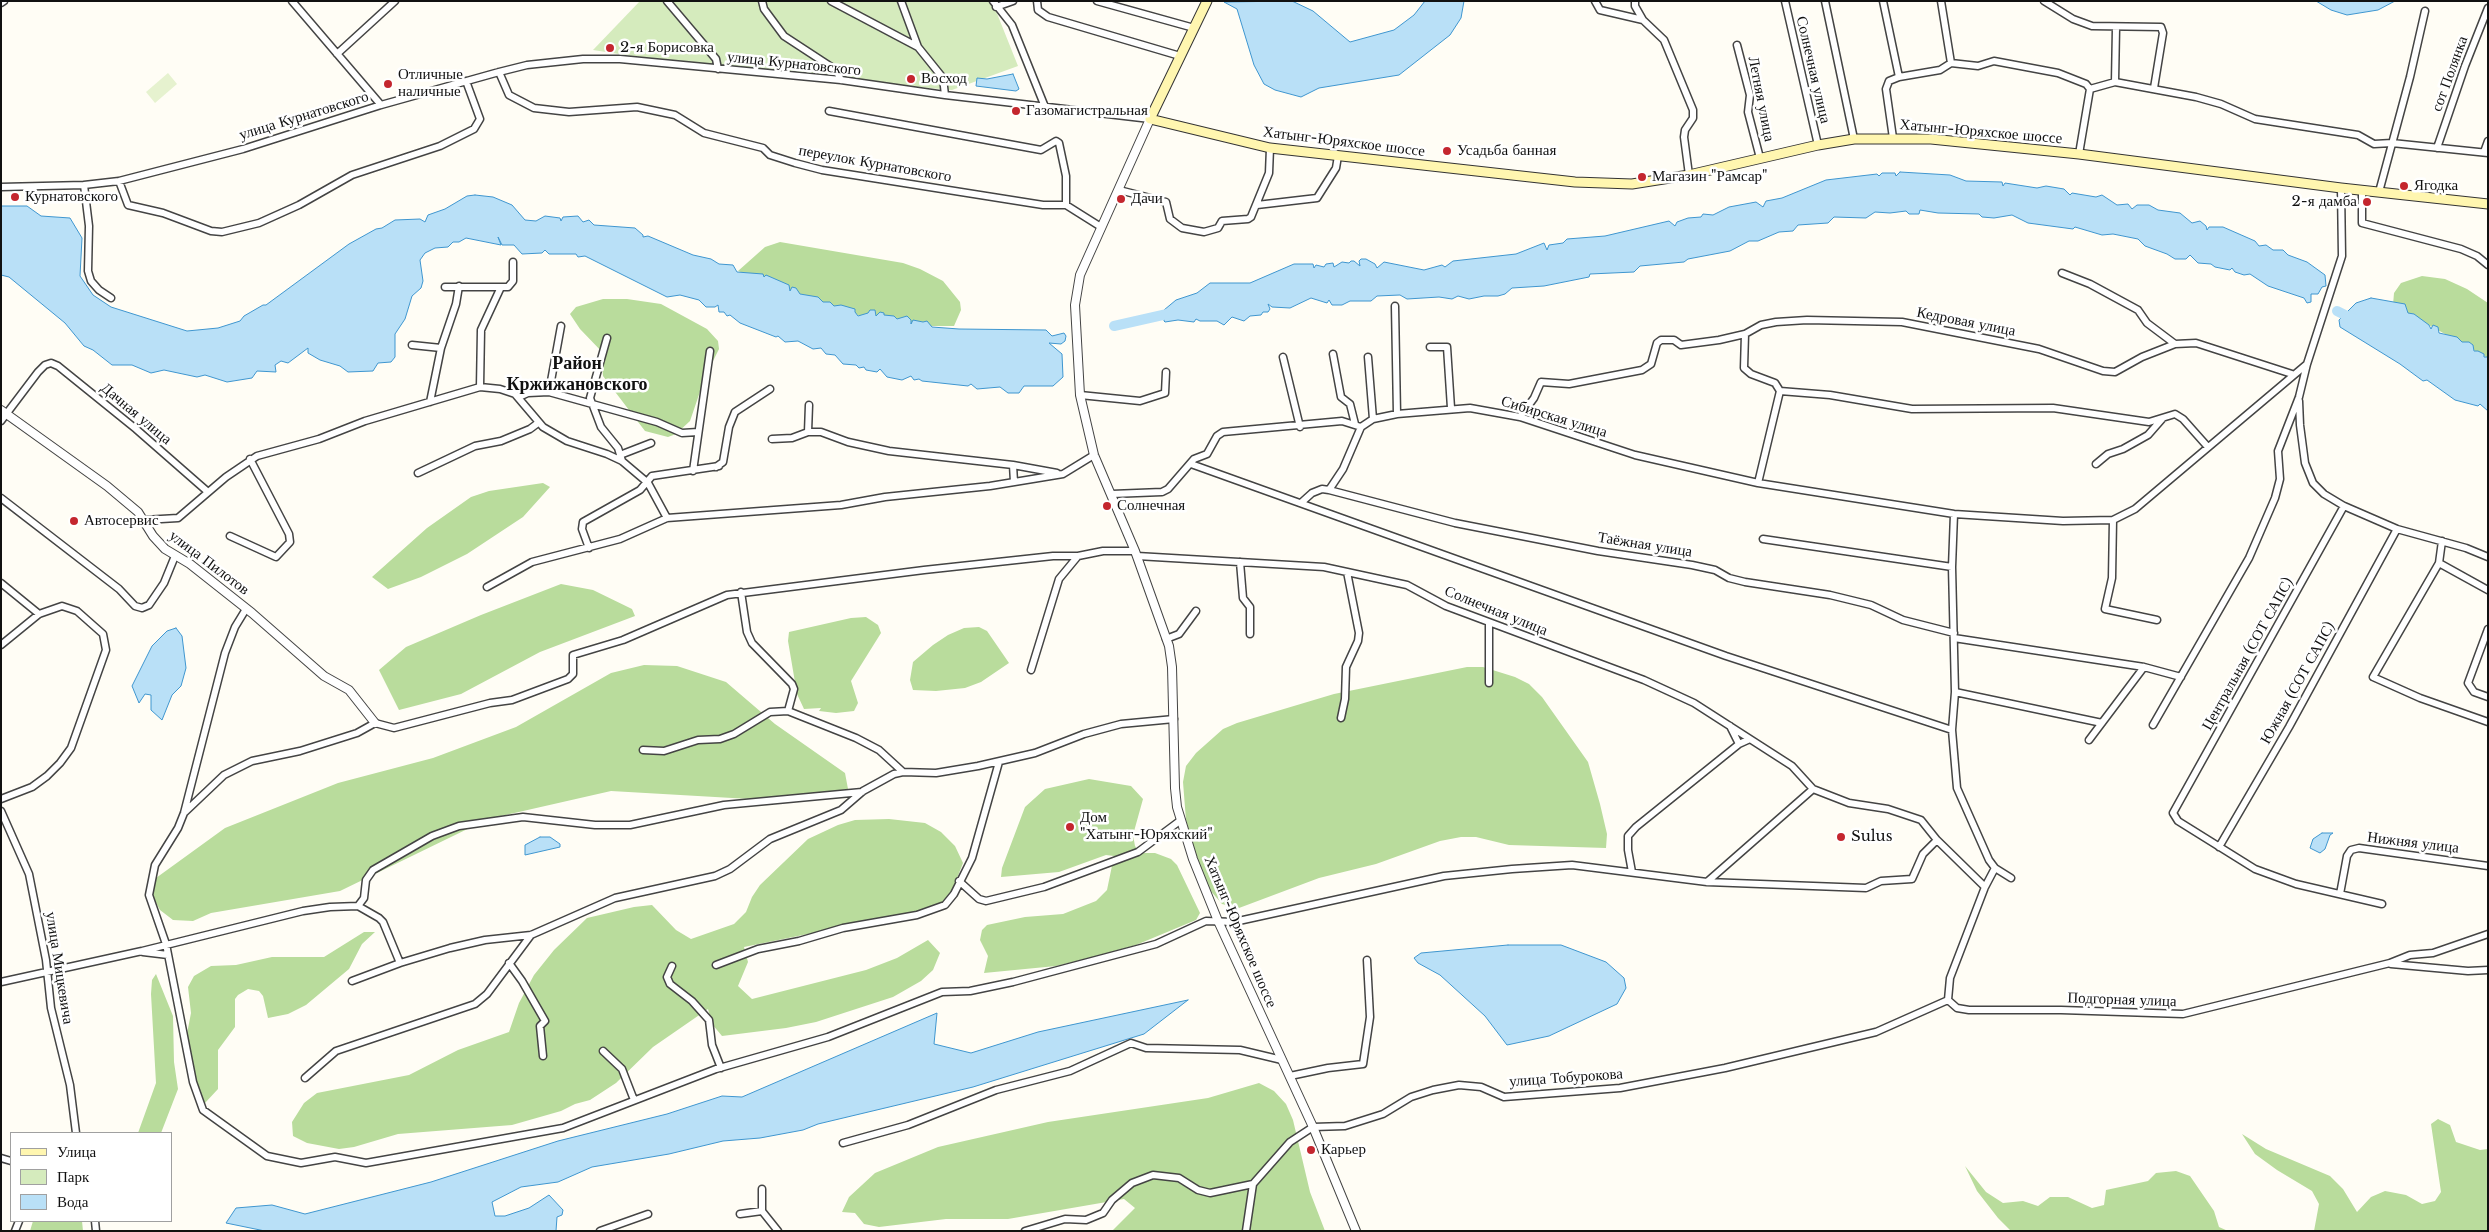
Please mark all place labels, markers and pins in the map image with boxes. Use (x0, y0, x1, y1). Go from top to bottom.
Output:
place label: 2-я Борисовка (620, 39, 714, 57)
marker: 2-я Борисовка (604, 42, 616, 54)
place label: Отличные наличные (398, 66, 463, 101)
place label: Восход (921, 70, 967, 88)
marker: Восход (905, 73, 917, 85)
marker: Отличные наличные (382, 78, 394, 90)
place label: Газомагистральная (1026, 102, 1148, 120)
marker: Газомагистральная (1010, 105, 1022, 117)
place label: Усадьба банная (1457, 142, 1556, 160)
marker: Усадьба банная (1441, 145, 1453, 157)
place label: Магазин "Рамсар" (1652, 168, 1768, 186)
marker: Магазин "Рамсар" (1636, 171, 1648, 183)
place label: Ягодка (2414, 177, 2458, 195)
marker: Ягодка (2398, 180, 2410, 192)
place label: Курнатовского (25, 188, 118, 206)
place label: Дачи (1131, 190, 1163, 208)
marker: Курнатовского (9, 191, 21, 203)
marker: Дачи (1115, 193, 1127, 205)
place label: 2-я дамба (2292, 193, 2357, 211)
marker: 2-я дамба (2361, 196, 2373, 208)
place label: Солнечная (1117, 497, 1185, 515)
marker: Солнечная (1101, 500, 1113, 512)
place label: Автосервис (84, 512, 159, 530)
marker: Автосервис (68, 515, 80, 527)
place label: Дом "Хатынг-Юряхский" (1080, 809, 1213, 844)
marker: Дом "Хатынг-Юряхский" (1064, 821, 1076, 833)
place label: Sulus (1851, 828, 1892, 846)
marker: Sulus (1835, 831, 1847, 843)
place label: Карьер (1321, 1141, 1366, 1159)
marker: Карьер (1305, 1144, 1317, 1156)

